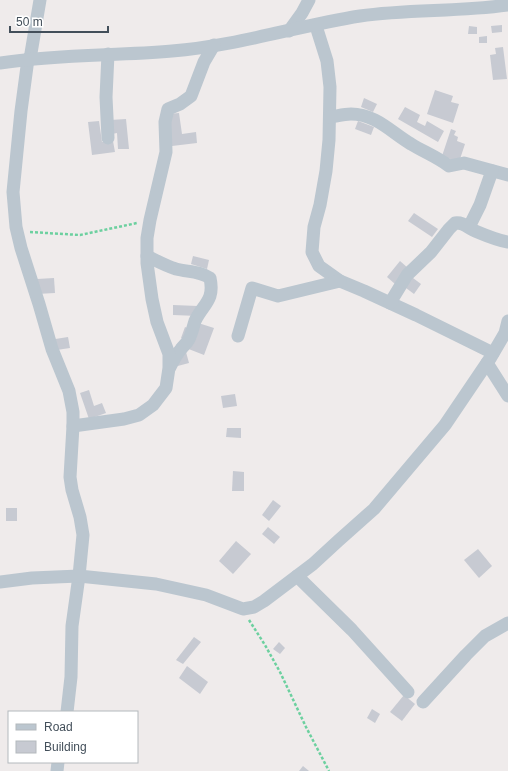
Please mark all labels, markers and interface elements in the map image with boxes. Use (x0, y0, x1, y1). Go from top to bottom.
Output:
scale bar (10, 8, 108, 34)
text: 50 m (16, 15, 43, 29)
legend (8, 711, 138, 763)
text: Road (44, 720, 73, 734)
text: Building (44, 740, 87, 754)

